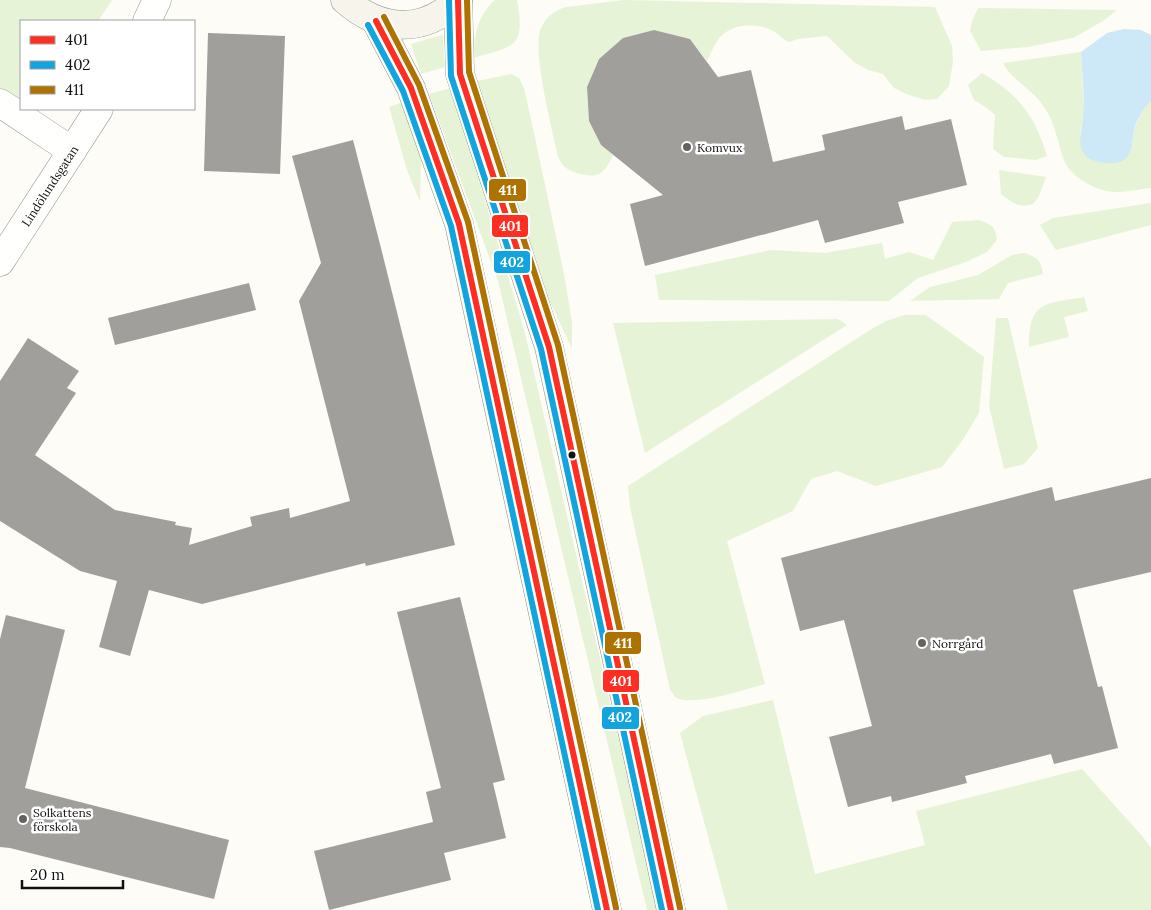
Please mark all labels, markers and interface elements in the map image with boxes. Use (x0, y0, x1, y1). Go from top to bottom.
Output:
legend (20, 20, 195, 110)
text: 401 (65, 30, 88, 49)
text: 402 (65, 55, 90, 74)
text: 411 (65, 80, 84, 99)
place label: Komvux (697, 140, 743, 155)
marker: Komvux (681, 141, 693, 153)
street label: Lindölundsgatan (18, 142, 81, 229)
line badge: 411 (488, 178, 527, 202)
text: 411 (498, 181, 518, 199)
line badge: 401 (491, 214, 529, 238)
text: 401 (499, 217, 521, 235)
line badge: 402 (493, 250, 531, 274)
text: 402 (500, 253, 524, 271)
unlabelled marker (567, 450, 577, 460)
line badge: 411 (604, 631, 642, 655)
text: 411 (613, 634, 633, 652)
place label: Norrgård (932, 636, 984, 651)
marker: Norrgård (916, 637, 928, 649)
line badge: 401 (602, 669, 640, 693)
text: 401 (610, 672, 632, 690)
line badge: 402 (601, 706, 640, 730)
text: 402 (608, 708, 632, 726)
place label: Solkattens förskola (33, 805, 92, 834)
marker: Solkattens förskola (17, 813, 29, 825)
scale bar (22, 858, 124, 890)
text: 20 m (30, 865, 65, 884)

